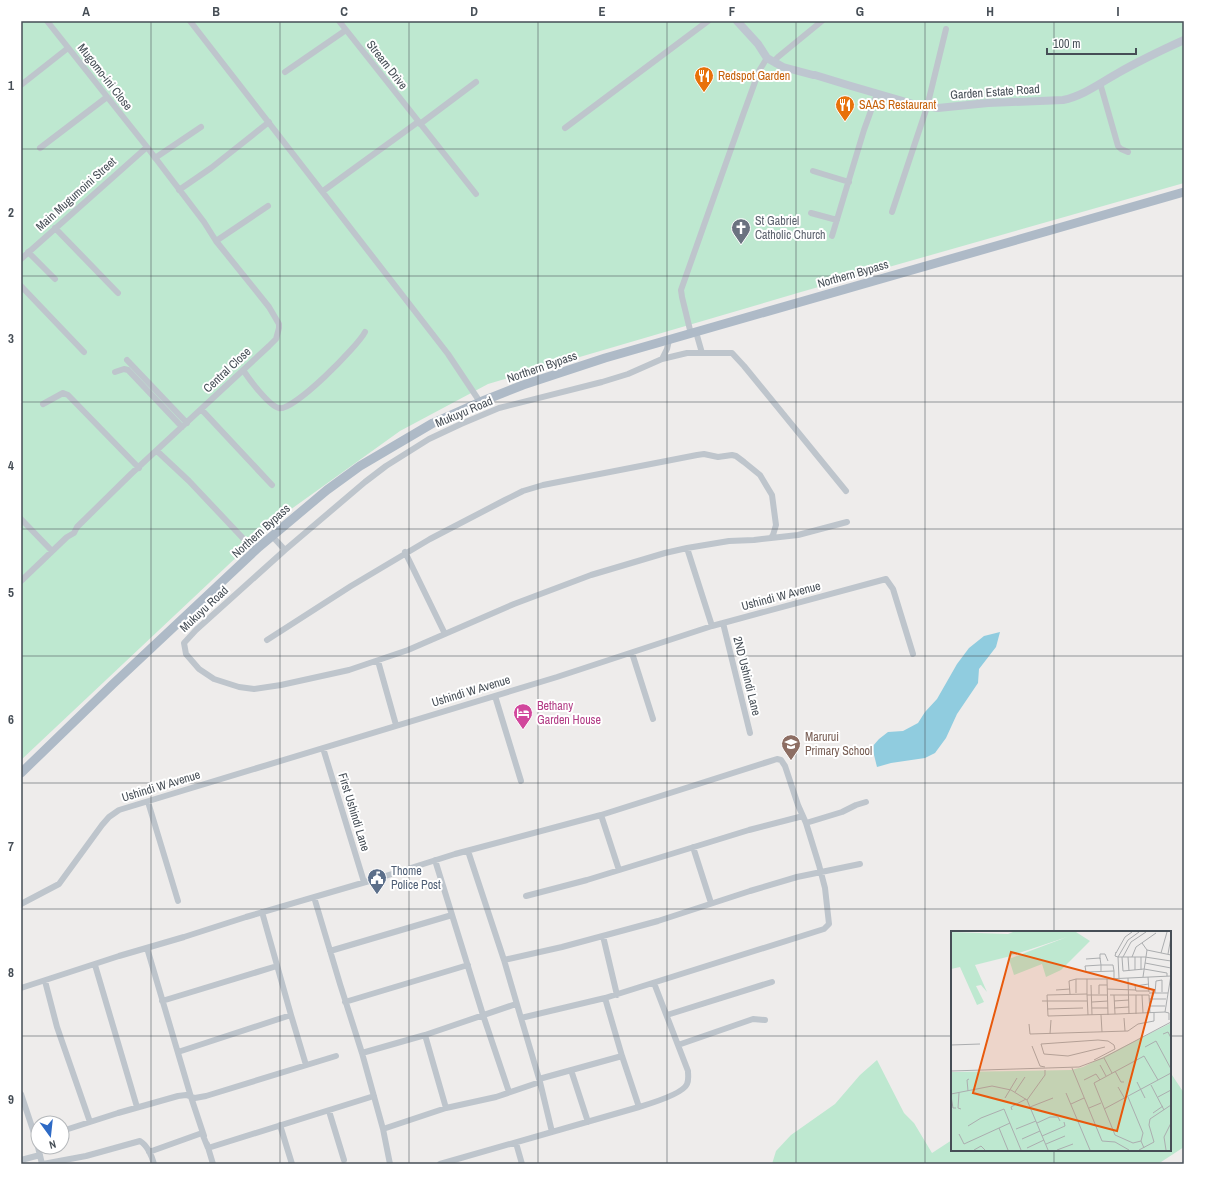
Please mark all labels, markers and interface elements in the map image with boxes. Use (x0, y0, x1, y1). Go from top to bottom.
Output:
text: A (82, 3, 90, 20)
text: B (212, 3, 220, 20)
text: C (340, 3, 348, 20)
text: D (470, 3, 478, 20)
text: E (598, 3, 606, 20)
text: F (729, 3, 736, 20)
text: G (856, 3, 864, 20)
text: H (986, 3, 994, 20)
text: I (1117, 3, 1120, 20)
scale bar (1047, 30, 1136, 56)
text: 100 m (1053, 36, 1080, 52)
street label: Stream Drive (363, 37, 411, 93)
street label: Mugomo-ini Close (74, 40, 136, 114)
restaurant icon: Redspot Garden (693, 65, 715, 93)
place label: Redspot Garden (718, 68, 790, 84)
text: 1 (8, 77, 14, 94)
street label: Garden Estate Road (950, 81, 1040, 103)
restaurant icon: SAAS Restaurant (834, 94, 856, 122)
place label: SAAS Restaurant (859, 97, 936, 113)
street label: Main Mugumoini Street (32, 153, 120, 234)
text: 2 (8, 204, 14, 221)
place label: St Gabriel Catholic Church (755, 213, 826, 243)
church icon: St Gabriel Catholic Church (730, 217, 752, 245)
street label: Northern Bypass (816, 256, 890, 292)
text: 3 (8, 330, 14, 347)
street label: Central Close (200, 344, 254, 396)
street label: Northern Bypass (505, 347, 579, 386)
street label: Mukuyu Road (433, 393, 495, 431)
text: 4 (8, 457, 14, 474)
street label: Northern Bypass (228, 500, 294, 561)
street label: Ushindi W Avenue (740, 578, 822, 614)
street label: Mukuyu Road (176, 582, 232, 636)
text: 5 (8, 584, 14, 601)
street label: 2ND Ushindi Lane (729, 635, 765, 717)
street label: Ushindi W Avenue (430, 671, 512, 711)
place label: Bethany Garden House (537, 698, 601, 728)
hotel icon: Bethany Garden House (512, 702, 534, 730)
text: 6 (8, 711, 14, 728)
place label: Marurui Primary School (805, 729, 872, 759)
school or university icon: Marurui Primary School (780, 733, 802, 761)
street label: Ushindi W Avenue (120, 766, 202, 806)
street label: First Ushindi Lane (335, 771, 373, 853)
text: 7 (8, 838, 14, 855)
place label: Thome Police Post (391, 863, 441, 893)
public building icon: Thome Police Post (366, 867, 388, 895)
inset map (951, 931, 1171, 1151)
text: 8 (8, 964, 14, 981)
text: 9 (8, 1091, 14, 1108)
north arrow (30, 1115, 70, 1155)
text: N (48, 1137, 58, 1152)

